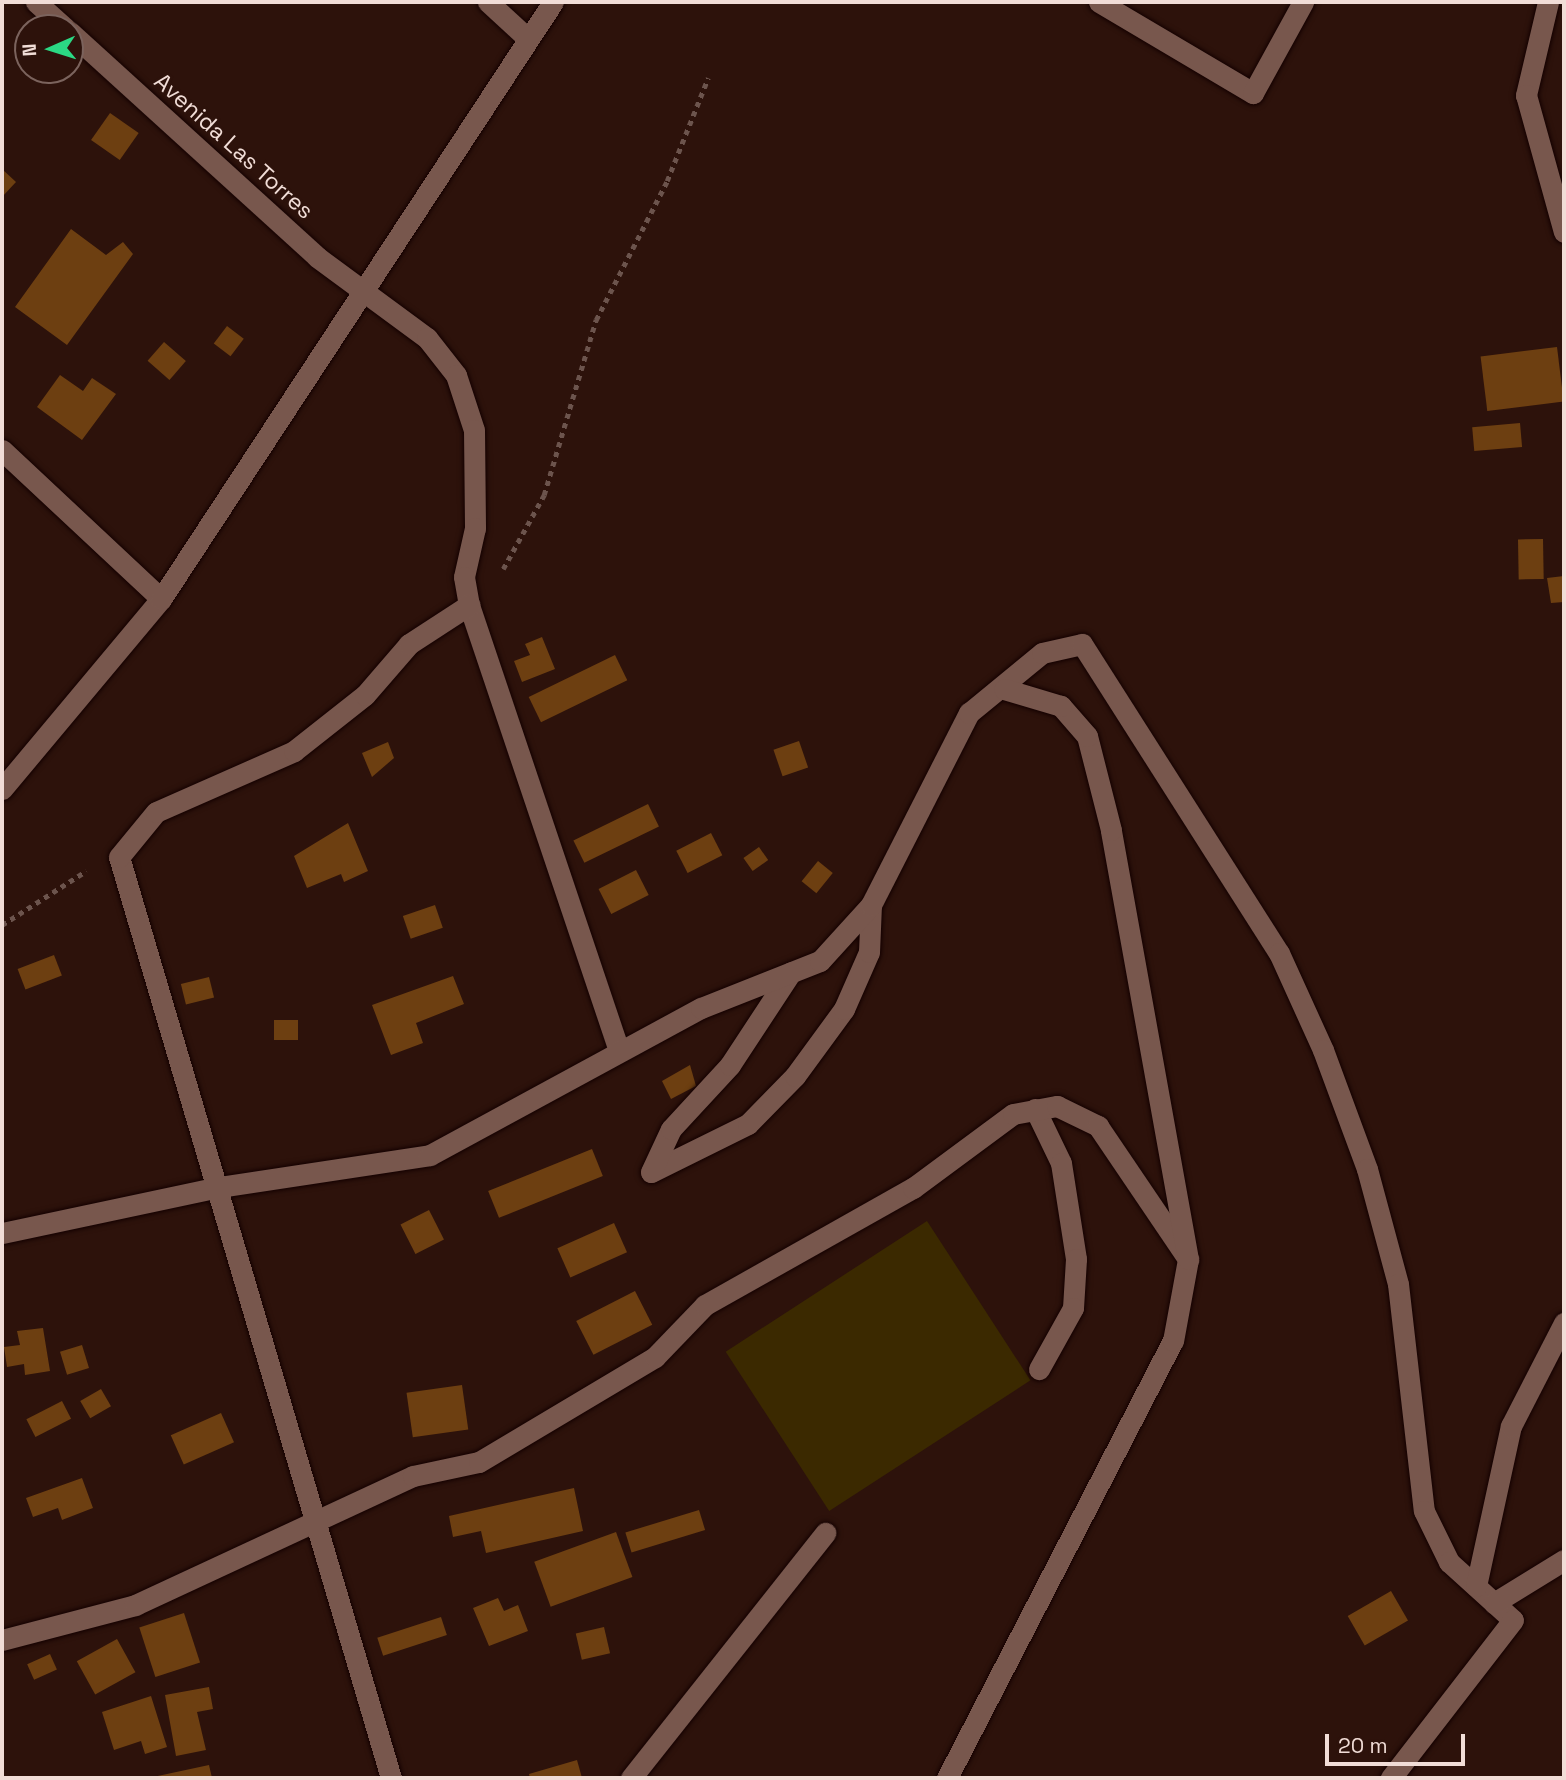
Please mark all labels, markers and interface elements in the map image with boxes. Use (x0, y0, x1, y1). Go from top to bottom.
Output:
north arrow (14, 14, 84, 84)
text: N (17, 43, 42, 57)
street label: Avenida Las Torres (149, 67, 319, 225)
scale bar (1328, 1720, 1468, 1764)
text: 20 m (1338, 1732, 1388, 1759)

